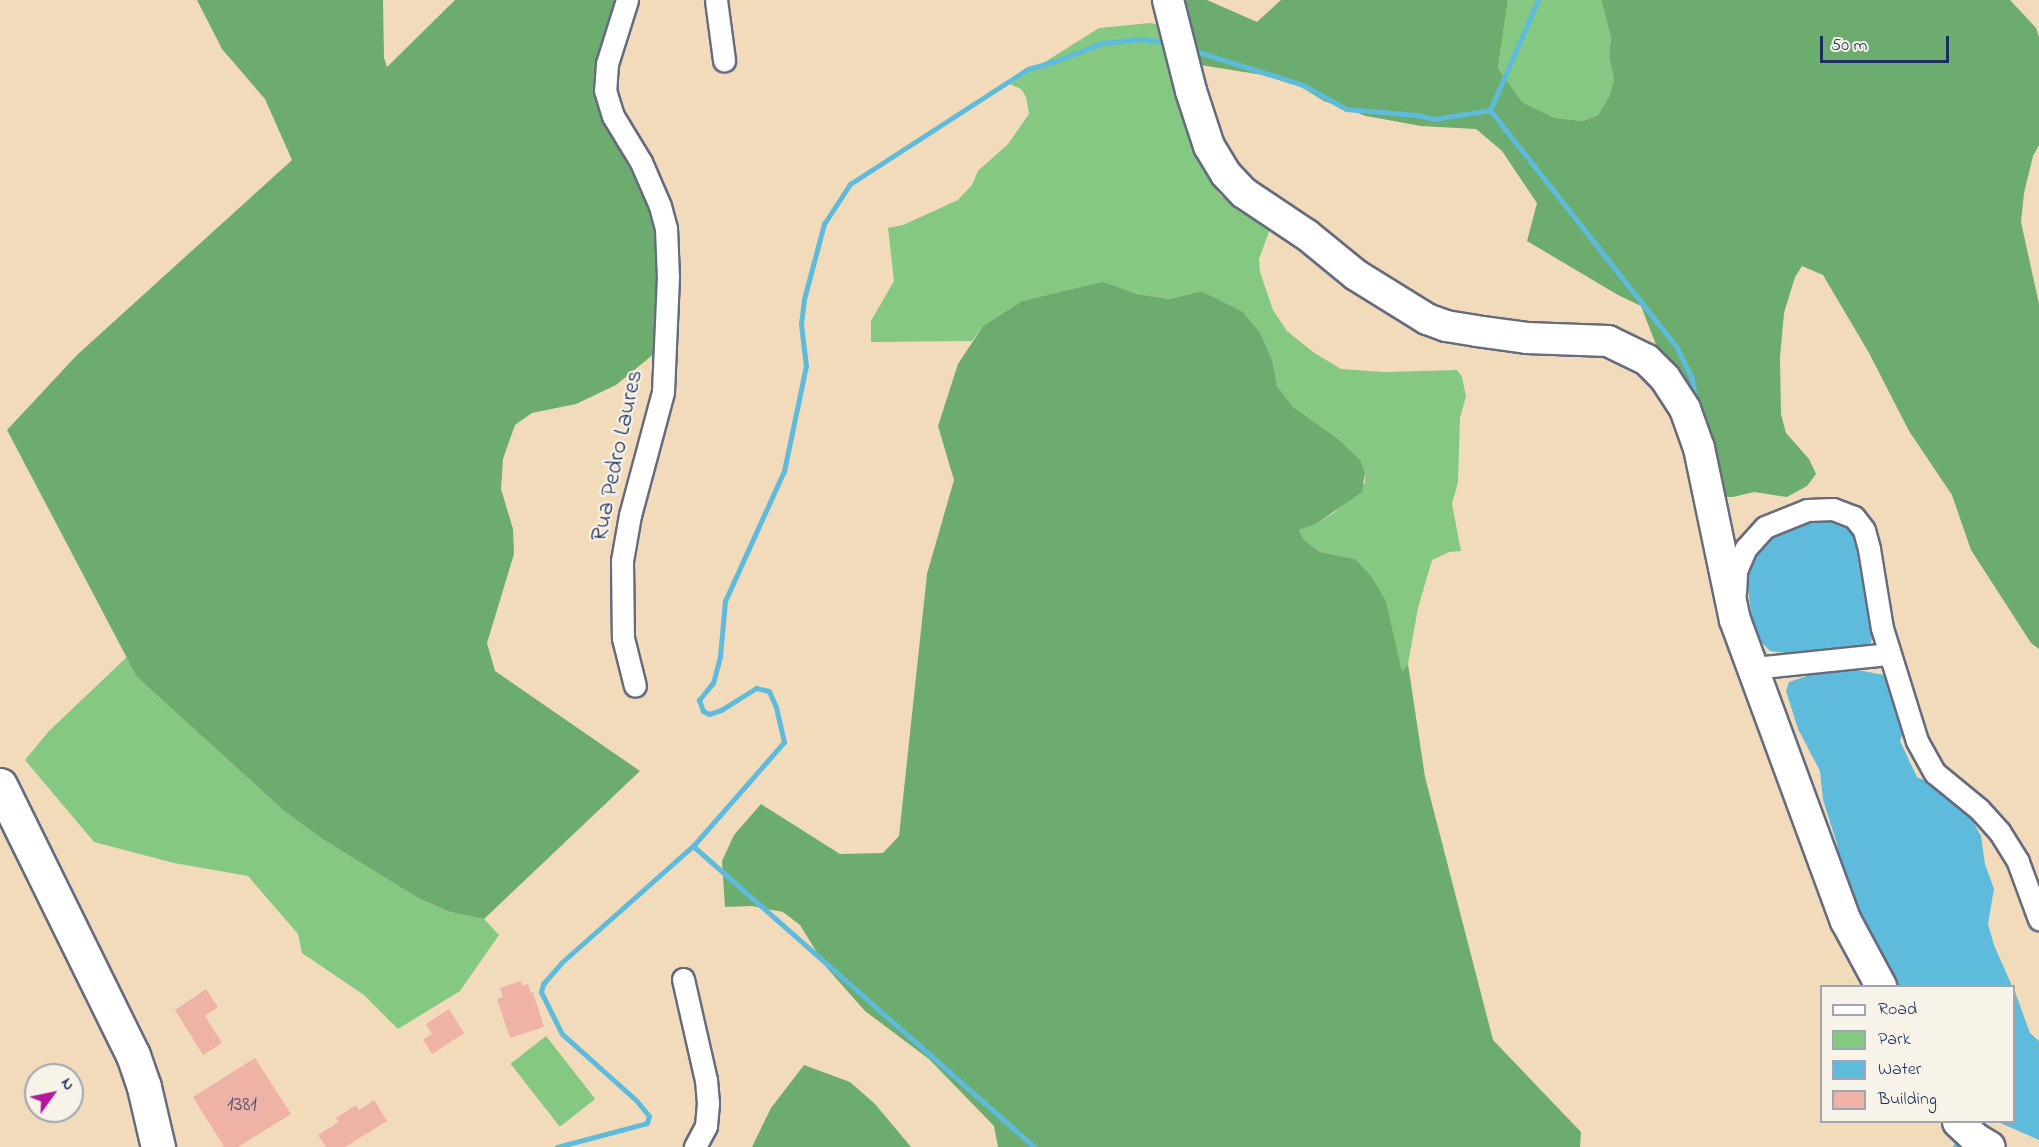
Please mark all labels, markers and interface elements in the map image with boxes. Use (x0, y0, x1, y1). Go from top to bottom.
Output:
scale bar (1823, 24, 1952, 62)
text: 50 m (1831, 33, 1868, 59)
street label: Rua Pedro Laures (586, 368, 650, 544)
legend (1820, 985, 2015, 1123)
text: Road (1878, 997, 1917, 1023)
text: Park (1878, 1027, 1911, 1053)
text: Water (1878, 1057, 1921, 1083)
north arrow (24, 1063, 84, 1123)
text: N (54, 1073, 80, 1095)
text: Building (1878, 1087, 1937, 1113)
house number: 1381 (227, 1092, 257, 1118)

